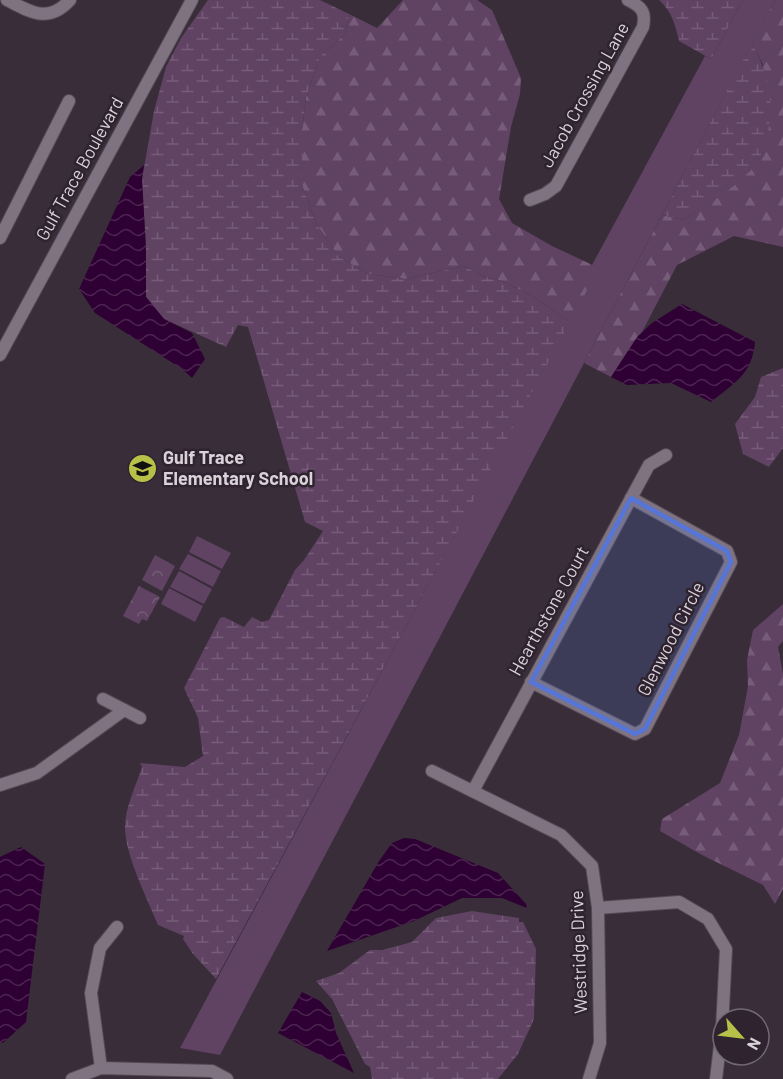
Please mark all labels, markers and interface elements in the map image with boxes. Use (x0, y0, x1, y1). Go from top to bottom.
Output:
street label: Jacob Crossing Lane (535, 18, 633, 171)
street label: Gulf Trace Boulevard (31, 93, 128, 244)
place label: Gulf Trace Elementary School (163, 446, 313, 489)
school or university icon: Gulf Trace Elementary School (126, 452, 158, 484)
street label: Hearthstone Court (503, 542, 593, 679)
street label: Glenwood Circle (632, 578, 708, 699)
street label: Westridge Drive (565, 890, 591, 1014)
north arrow (711, 1007, 771, 1067)
text: N (744, 1035, 766, 1053)

